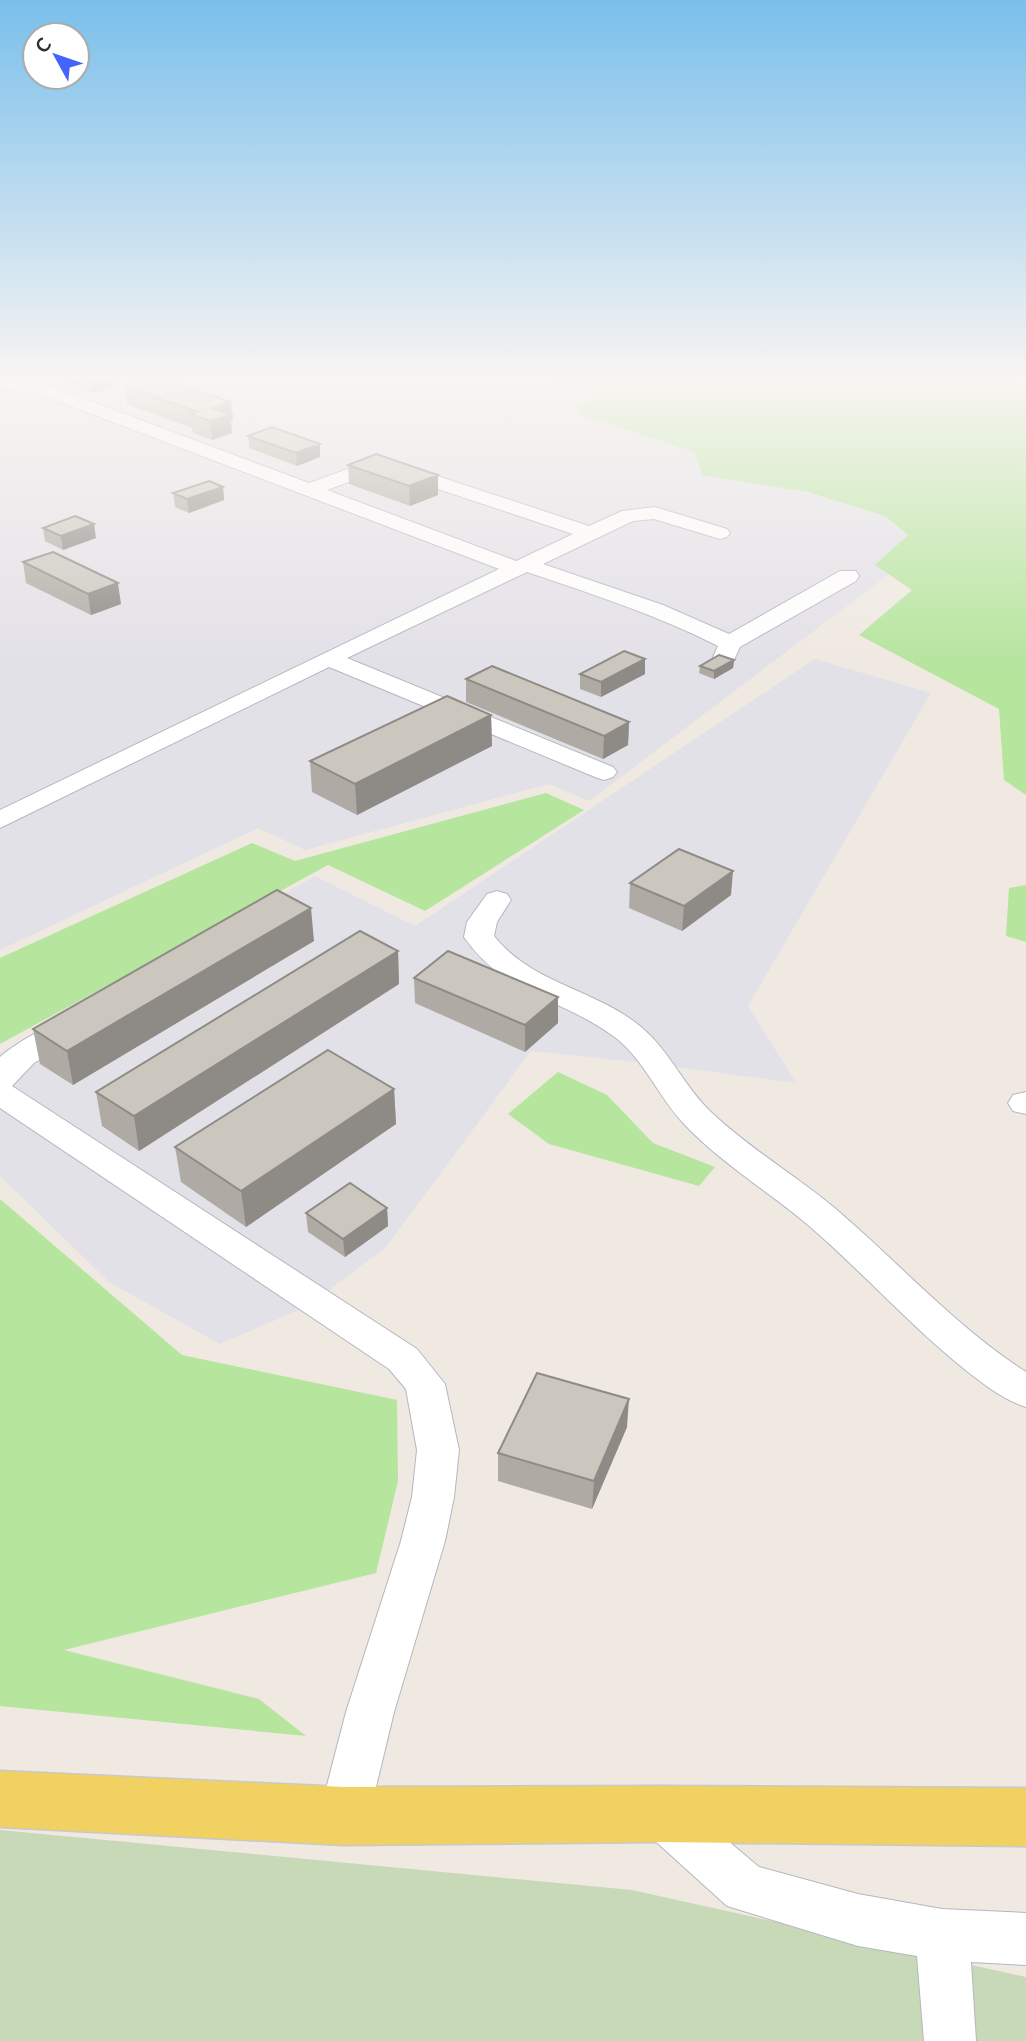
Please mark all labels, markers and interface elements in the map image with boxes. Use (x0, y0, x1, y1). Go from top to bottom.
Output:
north arrow (21, 21, 91, 91)
text: С (30, 32, 56, 57)

